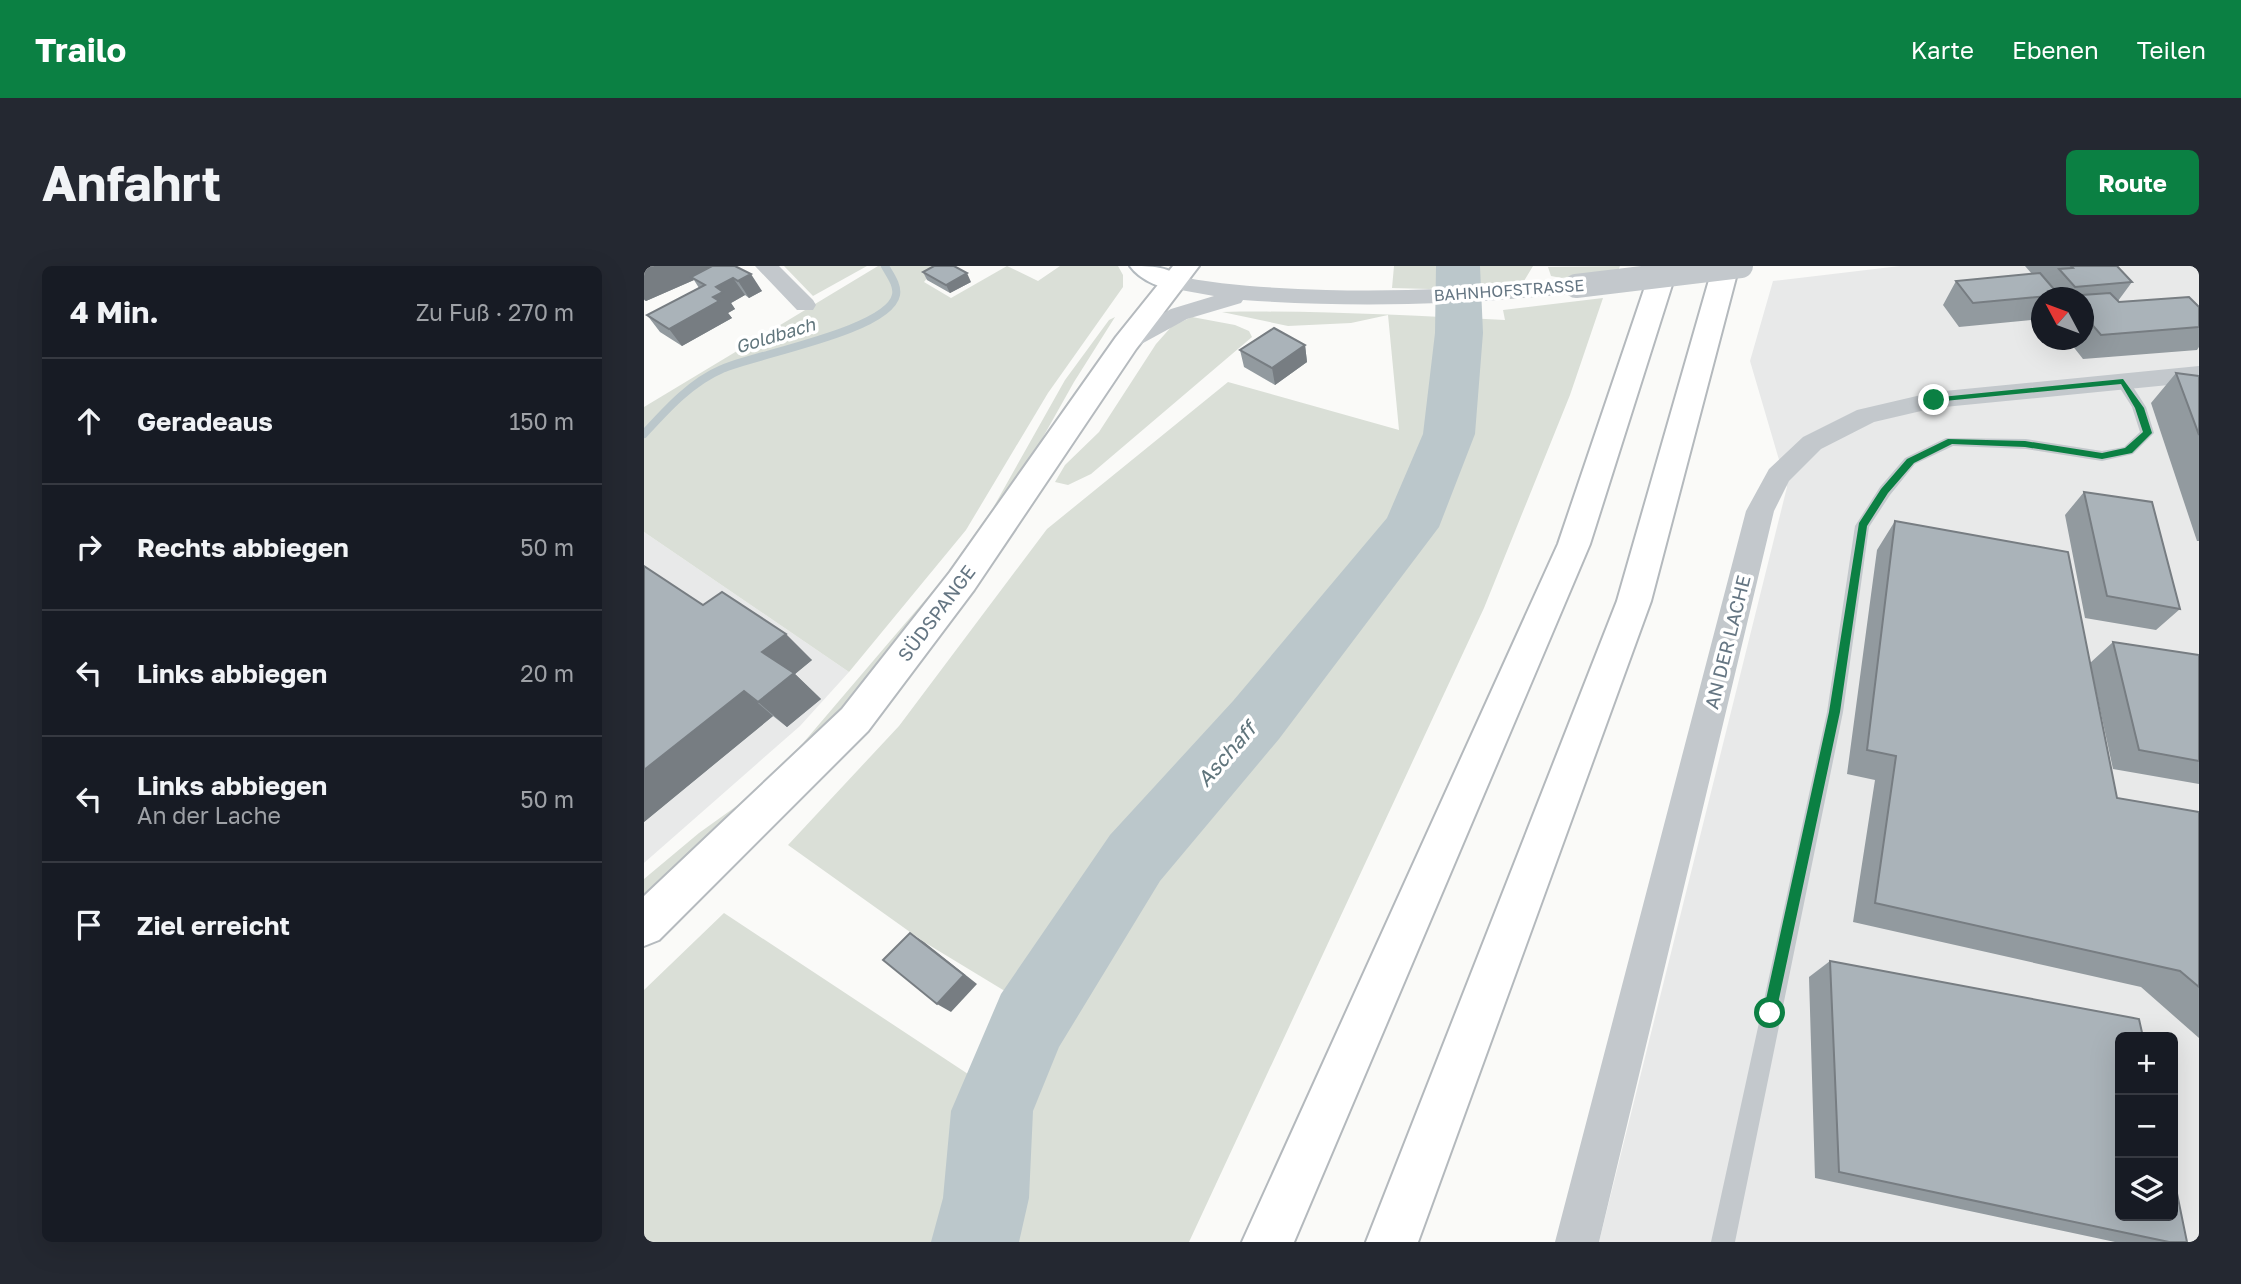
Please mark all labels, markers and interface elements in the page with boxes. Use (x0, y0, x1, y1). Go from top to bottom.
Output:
text: Trailo (35, 30, 126, 69)
text: Karte (1911, 35, 1974, 64)
text: Ebenen (2012, 35, 2099, 64)
text: Teilen (2137, 35, 2206, 64)
button: Route (2066, 150, 2199, 215)
text: Anfahrt (42, 153, 221, 212)
street label: BAHNHOFSTRASSE (1433, 275, 1585, 305)
north arrow (2031, 287, 2094, 350)
text: 4 Min. (70, 294, 159, 330)
text: Zu Fuß · 270 m (416, 298, 574, 326)
water label: Goldbach (732, 312, 818, 358)
route end (1918, 384, 1949, 415)
icon: ahead (70, 402, 108, 440)
text: Geradeaus (137, 406, 273, 437)
text: 150 m (509, 407, 574, 435)
icon: right (70, 528, 108, 566)
text: Rechts abbiegen (137, 532, 349, 563)
text: 50 m (520, 533, 574, 561)
street label: SÜDSPANGE (892, 560, 980, 666)
street label: AN DER LACHE (1699, 573, 1755, 711)
icon: left (70, 654, 108, 692)
text: Links abbiegen (137, 658, 327, 689)
text: 20 m (520, 659, 574, 687)
water label: Aschaff (1191, 714, 1263, 792)
text: Links abbiegen (137, 770, 327, 801)
icon: left (70, 780, 108, 818)
text: 50 m (520, 785, 574, 813)
text: An der Lache (137, 801, 281, 829)
icon: arrive (70, 906, 108, 944)
text: Ziel erreicht (137, 910, 290, 941)
route start (1754, 997, 1785, 1028)
map controls (2115, 1032, 2178, 1221)
button: + (2115, 1032, 2178, 1095)
button: − (2115, 1095, 2178, 1158)
button: layers (2115, 1158, 2178, 1221)

